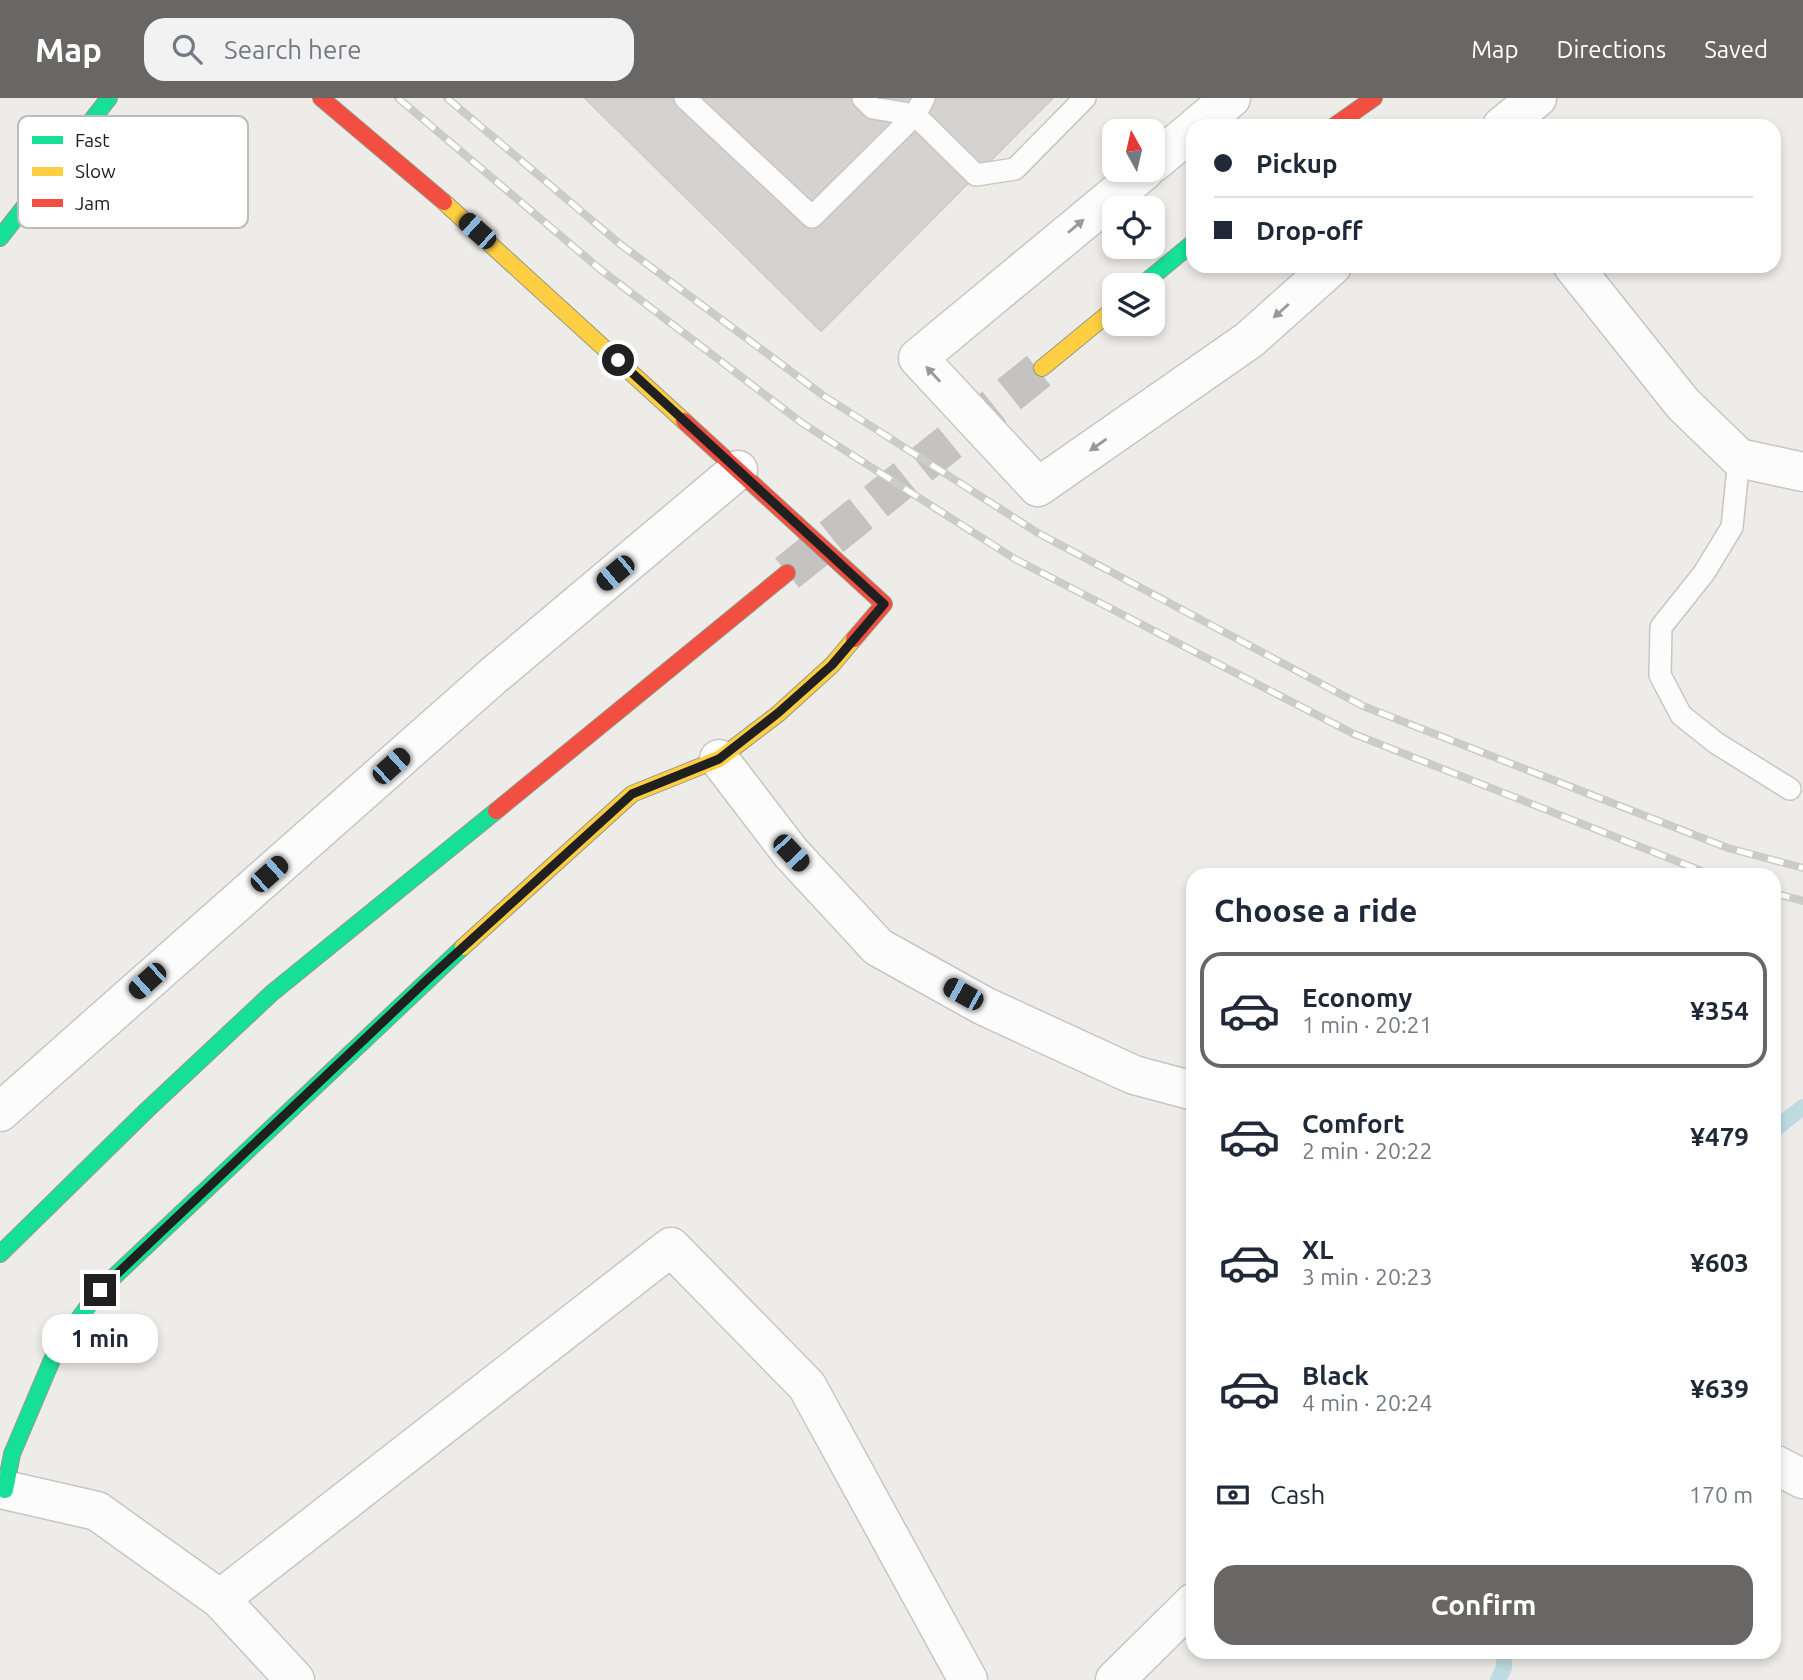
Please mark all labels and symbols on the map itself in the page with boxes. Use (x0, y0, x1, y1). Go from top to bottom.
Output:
legend (18, 116, 248, 228)
north arrow (1102, 119, 1166, 182)
text: Fast (75, 129, 110, 151)
text: Slow (75, 160, 116, 182)
text: Jam (75, 192, 111, 214)
car (455, 209, 500, 253)
one-way arrow (1067, 219, 1085, 234)
one-way arrow (1273, 303, 1290, 318)
route start (602, 344, 634, 376)
one-way arrow (924, 365, 941, 382)
one-way arrow (1089, 438, 1107, 452)
car (593, 551, 638, 595)
car (369, 744, 414, 788)
car (769, 830, 814, 876)
car (247, 852, 292, 896)
car (125, 959, 170, 1003)
car (940, 975, 987, 1013)
route end (84, 1274, 116, 1306)
callout: 1 min (42, 1314, 158, 1364)

